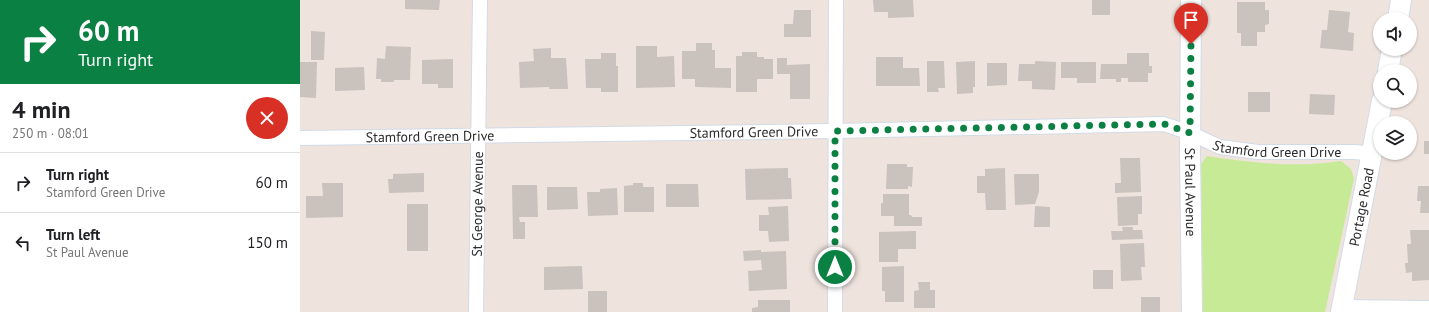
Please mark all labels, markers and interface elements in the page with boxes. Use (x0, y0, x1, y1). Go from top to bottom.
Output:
pin (1174, 3, 1208, 44)
icon: arrive (1180, 9, 1202, 31)
text: 60 m (78, 12, 139, 49)
map controls (1373, 12, 1417, 160)
button: sound (1373, 12, 1417, 56)
icon: right (12, 16, 64, 68)
text: Turn right (78, 48, 153, 71)
button: search (1373, 64, 1417, 108)
text: 4 min (12, 94, 71, 125)
button: close (246, 97, 288, 139)
button: layers (1373, 116, 1417, 160)
street label: Stamford Green Drive (690, 122, 818, 142)
text: 250 m · 08:01 (12, 125, 89, 142)
street label: Stamford Green Drive (366, 126, 494, 146)
street label: Stamford Green Drive (1210, 136, 1341, 161)
street label: St Paul Avenue (1181, 147, 1200, 237)
street label: St George Avenue (468, 151, 487, 257)
text: Turn right (46, 165, 109, 184)
street label: Portage Road (1345, 166, 1378, 248)
icon: right (12, 172, 34, 194)
text: 60 m (255, 173, 288, 192)
text: Stamford Green Drive (46, 184, 165, 201)
text: Turn left (46, 225, 100, 244)
icon: left (12, 232, 34, 254)
text: 150 m (247, 233, 288, 252)
text: St Paul Avenue (46, 244, 129, 261)
position arrow (814, 246, 856, 288)

